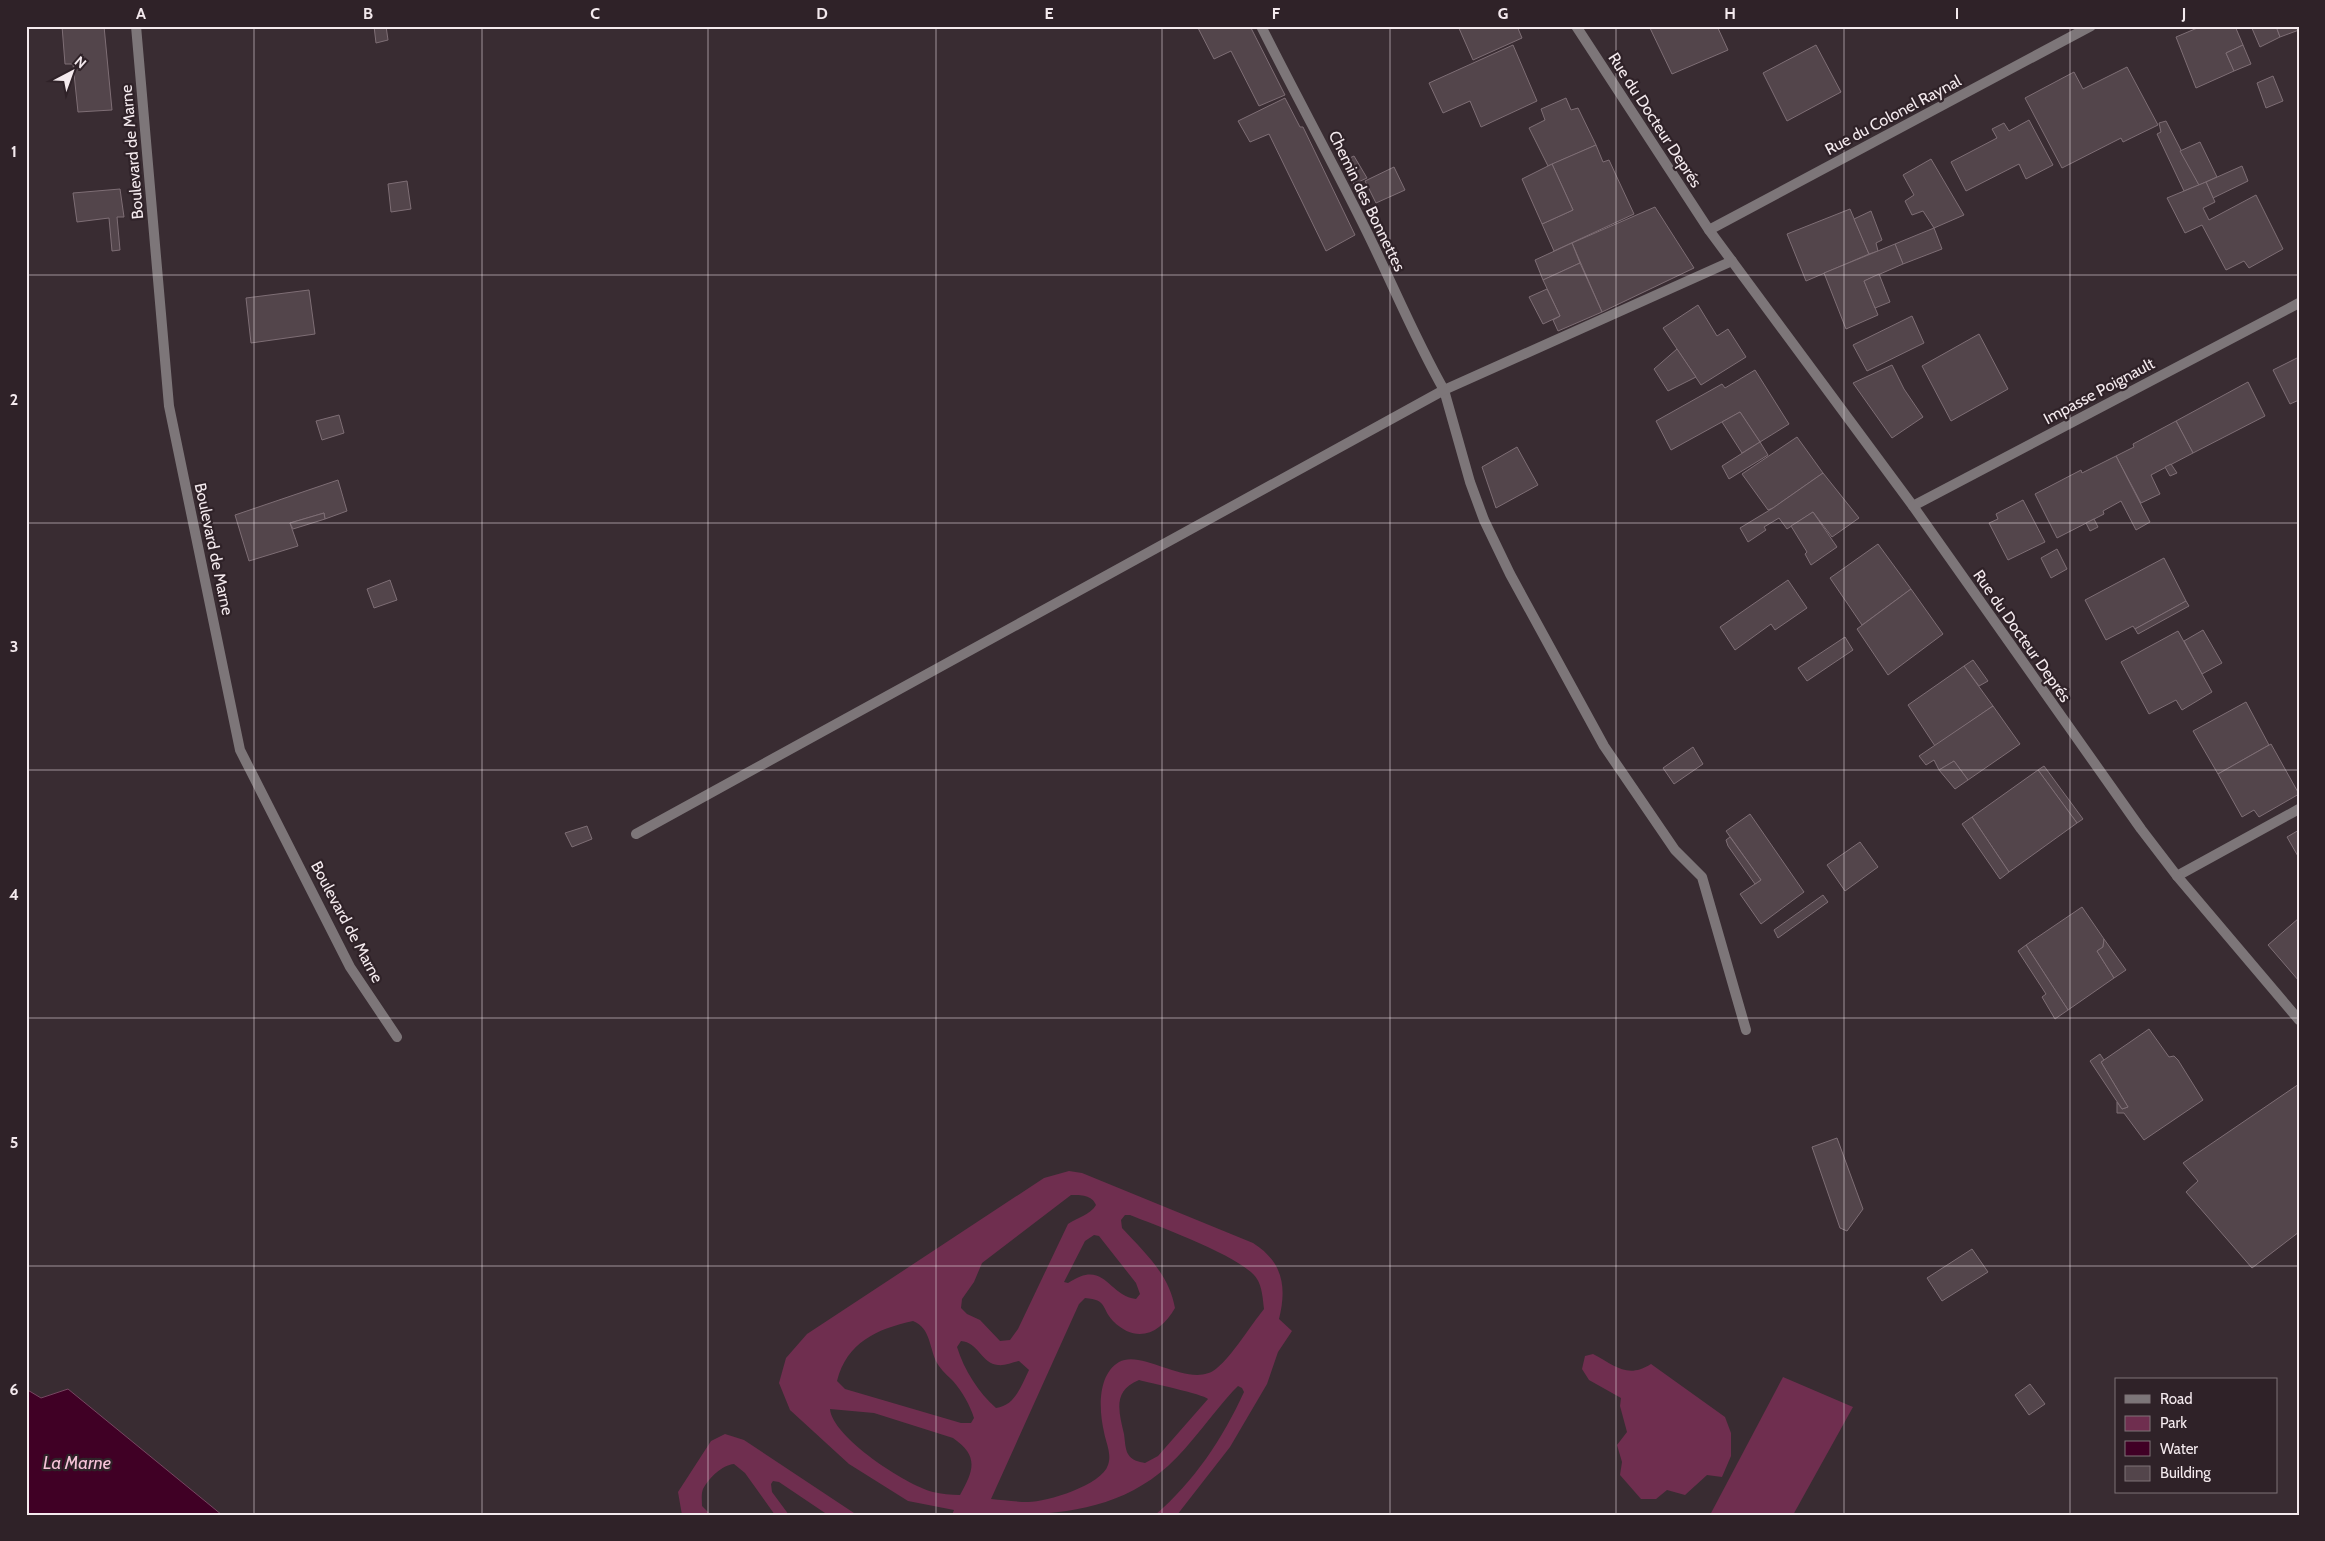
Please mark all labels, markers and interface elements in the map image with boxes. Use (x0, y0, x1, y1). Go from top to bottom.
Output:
text: A (136, 4, 146, 23)
text: B (363, 4, 373, 23)
text: C (590, 4, 600, 23)
text: D (816, 4, 828, 23)
text: E (1044, 4, 1054, 23)
text: F (1272, 4, 1281, 23)
text: G (1498, 4, 1508, 23)
text: H (1724, 4, 1736, 23)
text: I (1955, 4, 1959, 23)
text: J (2181, 4, 2186, 23)
north arrow (48, 48, 98, 98)
street label: Rue du Docteur Deprés (1604, 49, 1706, 191)
text: N (71, 52, 90, 72)
street label: Rue du Colonel Raynal (1822, 71, 1964, 159)
street label: Boulevard de Marne (117, 84, 147, 220)
street label: Chemin des Bonnettes (1325, 128, 1409, 275)
text: 1 (11, 142, 17, 161)
street label: Impasse Poignault (2040, 354, 2158, 428)
text: 2 (10, 390, 18, 409)
street label: Boulevard de Marne (191, 481, 237, 617)
street label: Rue du Docteur Deprés (1969, 566, 2075, 706)
text: 3 (10, 637, 18, 656)
street label: Boulevard de Marne (307, 858, 387, 986)
text: 4 (9, 885, 19, 904)
text: 5 (10, 1133, 18, 1152)
legend (2115, 1378, 2278, 1494)
text: 6 (10, 1380, 19, 1399)
text: Road (2160, 1390, 2193, 1408)
text: Park (2160, 1414, 2187, 1432)
text: Water (2160, 1440, 2198, 1458)
water label: La Marne (43, 1452, 111, 1474)
text: Building (2160, 1464, 2211, 1482)

